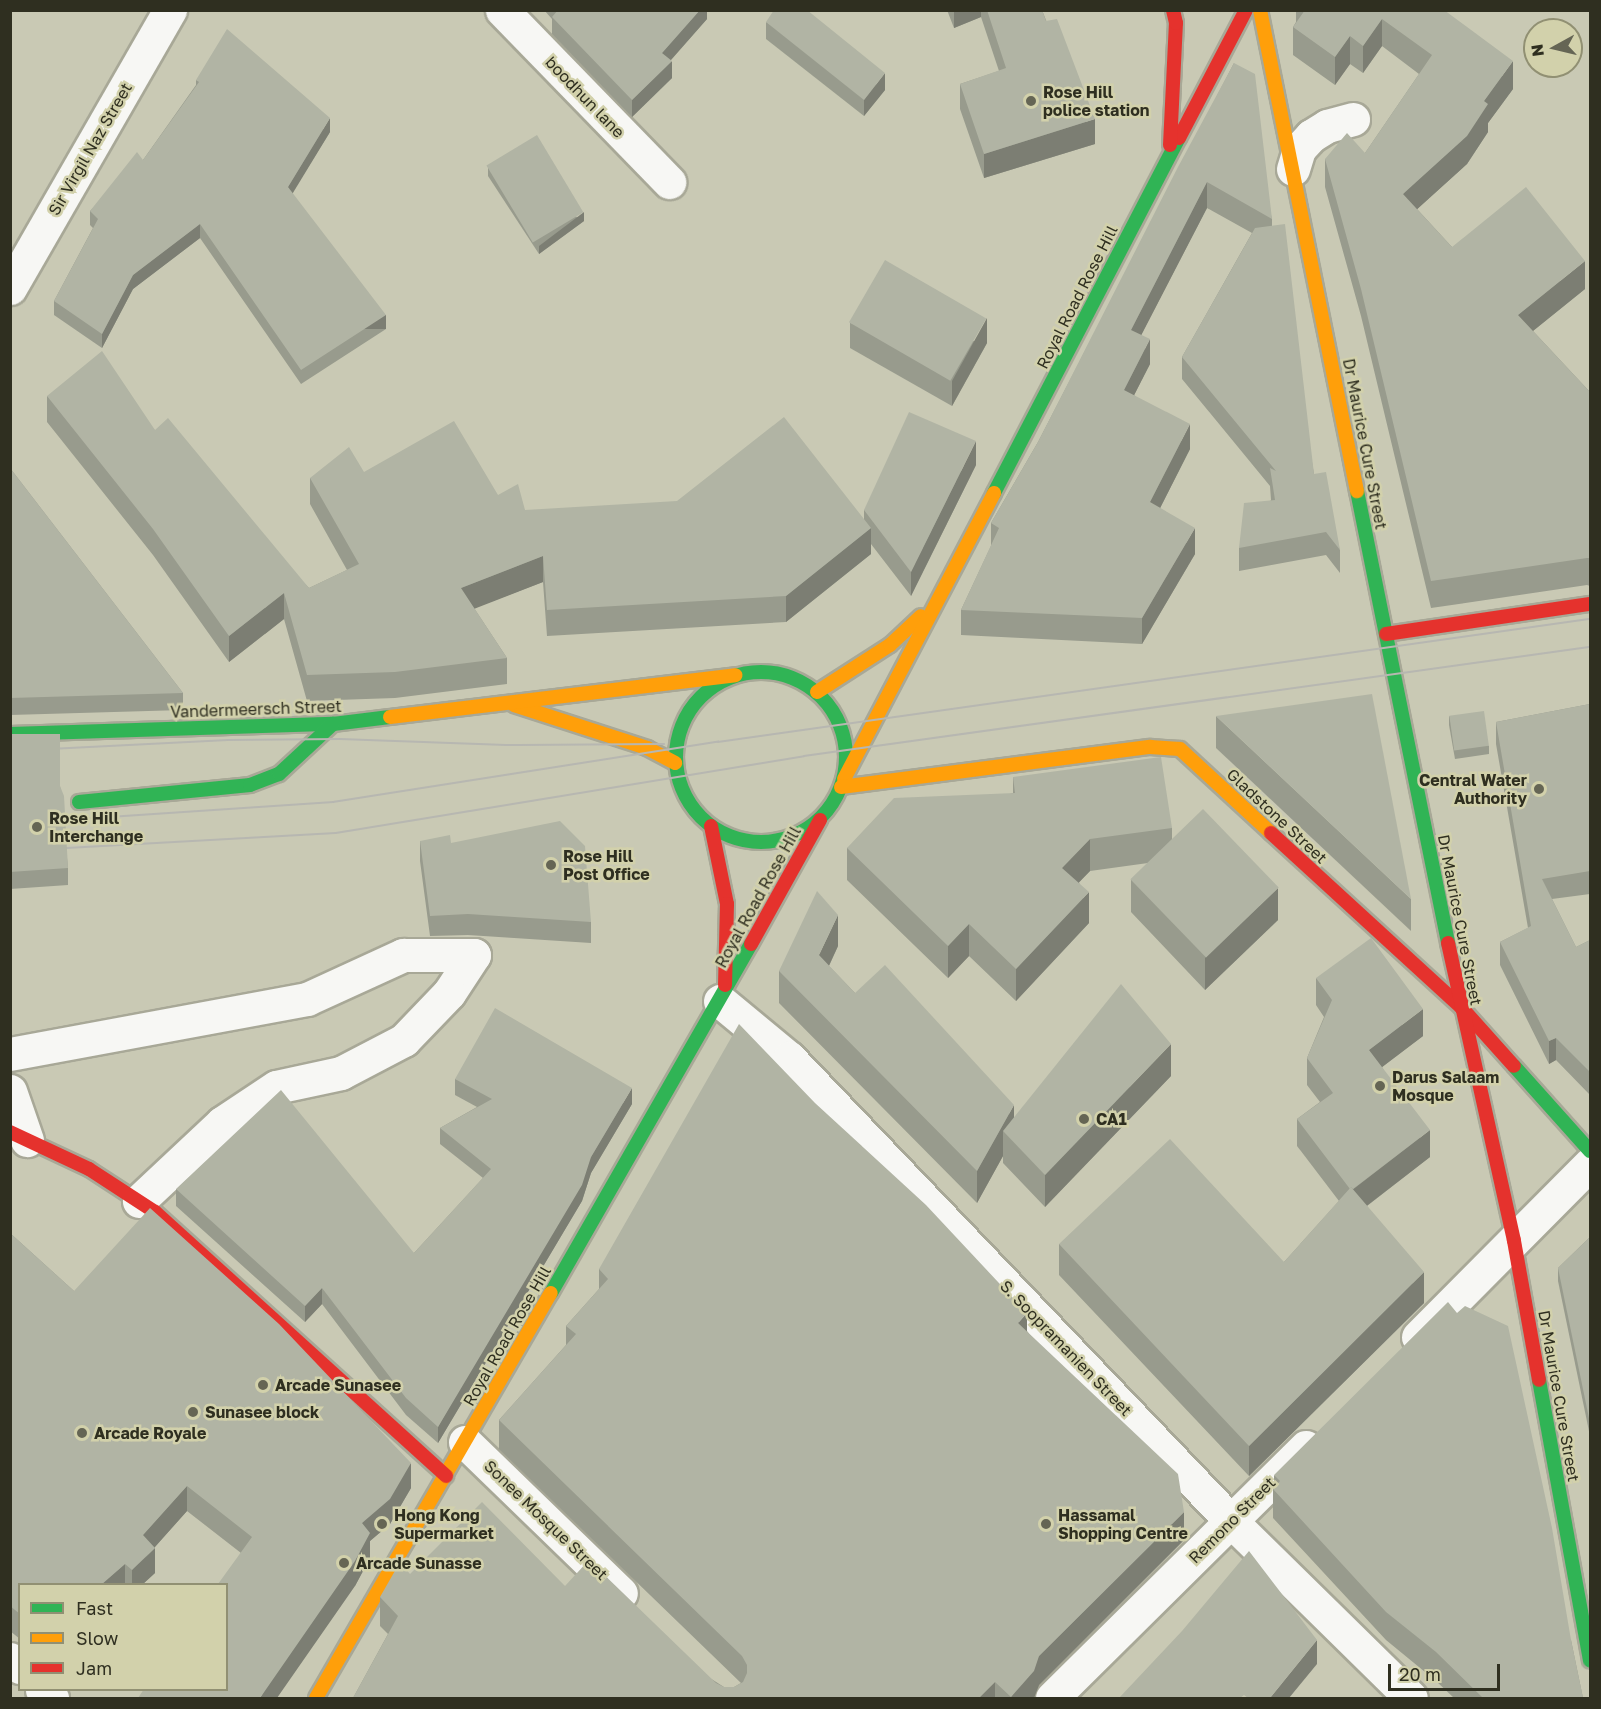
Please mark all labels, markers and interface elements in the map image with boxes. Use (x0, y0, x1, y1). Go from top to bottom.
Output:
north arrow (1523, 18, 1583, 78)
text: N (1526, 43, 1548, 58)
street label: boodhun lane (541, 52, 629, 142)
street label: Sir Virgil Naz Street (44, 79, 136, 219)
place label: Rose Hill police station (1043, 82, 1149, 120)
marker: Rose Hill police station (1024, 94, 1038, 108)
street label: Royal Road Rose Hill (1032, 222, 1122, 372)
street label: Dr Maurice Cure Street (1339, 357, 1391, 531)
street label: Vandermeersch Street (170, 696, 342, 722)
street label: Gladstone Street (1223, 765, 1331, 867)
place label: Central Water Authority (1419, 770, 1527, 808)
marker: Central Water Authority (1532, 782, 1546, 796)
place label: Rose Hill Interchange (49, 808, 143, 846)
marker: Rose Hill Interchange (30, 820, 44, 834)
street label: Royal Road Rose Hill (711, 823, 805, 971)
street label: Dr Maurice Cure Street (1434, 833, 1486, 1007)
place label: Rose Hill Post Office (563, 846, 650, 884)
marker: Rose Hill Post Office (544, 858, 558, 872)
place label: Darus Salaam Mosque (1392, 1067, 1499, 1105)
marker: Darus Salaam Mosque (1373, 1079, 1387, 1093)
place label: CA1 (1096, 1109, 1127, 1129)
marker: CA1 (1077, 1112, 1091, 1126)
street label: Royal Road Rose Hill (459, 1263, 555, 1409)
street label: S. Soopramanien Street (996, 1276, 1136, 1420)
street label: Dr Maurice Cure Street (1534, 1309, 1584, 1483)
place label: Arcade Sunasee (275, 1375, 401, 1395)
marker: Arcade Sunasee (256, 1378, 270, 1392)
place label: Sunasee block (205, 1402, 319, 1422)
marker: Sunasee block (186, 1405, 200, 1419)
place label: Arcade Royale (94, 1423, 206, 1443)
marker: Arcade Royale (75, 1426, 89, 1440)
street label: Sonee Mosque Street (480, 1456, 612, 1584)
street label: Remono Street (1185, 1473, 1279, 1567)
place label: Hong Kong Supermarket (394, 1505, 494, 1543)
place label: Hassamal Shopping Centre (1058, 1505, 1188, 1543)
marker: Hong Kong Supermarket (375, 1517, 389, 1531)
marker: Hassamal Shopping Centre (1039, 1517, 1053, 1531)
place label: Arcade Sunasse (356, 1553, 482, 1573)
marker: Arcade Sunasse (337, 1556, 351, 1570)
legend (18, 1583, 228, 1691)
text: Fast (76, 1597, 113, 1619)
text: Slow (76, 1627, 118, 1649)
scale bar (1391, 1652, 1504, 1690)
text: Jam (76, 1657, 112, 1679)
text: 20 m (1399, 1663, 1441, 1685)

